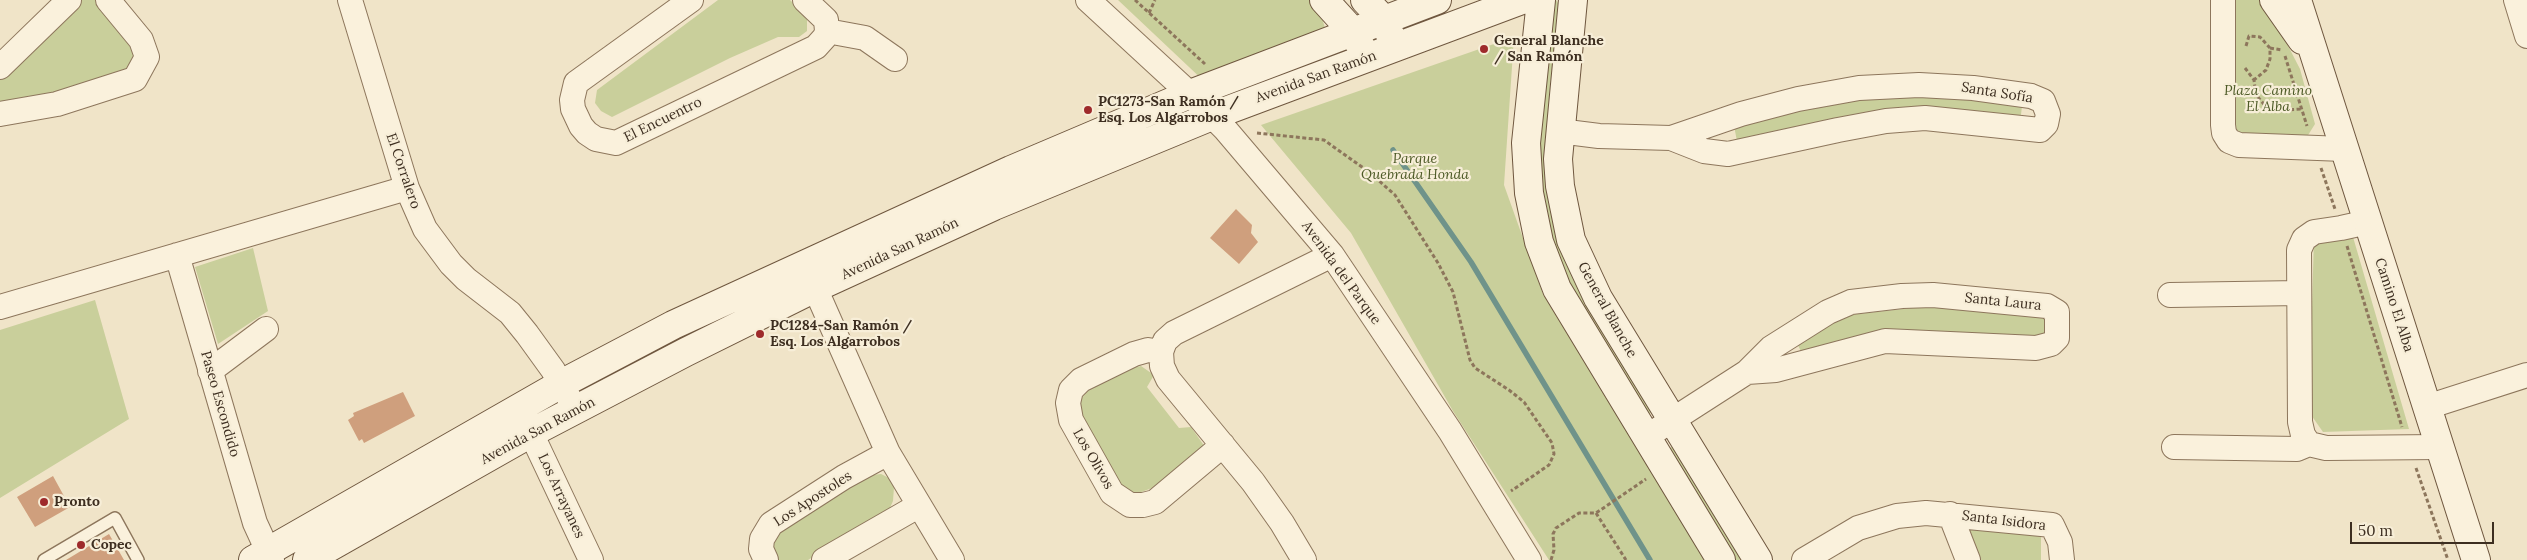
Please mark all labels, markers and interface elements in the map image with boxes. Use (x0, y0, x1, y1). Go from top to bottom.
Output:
place label: General Blanche / San Ramón (1494, 33, 1604, 65)
marker: General Blanche / San Ramón (1478, 43, 1490, 55)
street label: Avenida San Ramón (1253, 47, 1379, 107)
street label: Santa Sofía (1960, 79, 2034, 107)
park label: Plaza Camino El Alba (2224, 83, 2312, 115)
street label: El Encuentro (621, 94, 705, 146)
place label: PC1273-San Ramón / Esq. Los Algarrobos (1098, 94, 1239, 126)
marker: PC1273-San Ramón / Esq. Los Algarrobos (1082, 104, 1094, 116)
street label: El Corralero (382, 131, 424, 211)
park label: Parque Quebrada Honda (1361, 151, 1469, 184)
street label: Avenida San Ramón (839, 214, 961, 284)
street label: Avenida del Parque (1298, 218, 1384, 328)
street label: Camino El Alba (2371, 256, 2417, 354)
street label: General Blanche (1574, 259, 1640, 361)
street label: Santa Laura (1964, 290, 2042, 314)
place label: PC1284-San Ramón / Esq. Los Algarrobos (770, 318, 912, 351)
marker: PC1284-San Ramón / Esq. Los Algarrobos (754, 328, 766, 340)
street label: Paseo Escondido (197, 349, 243, 459)
street label: Avenida San Ramón (478, 394, 598, 468)
street label: Los Olivos (1069, 426, 1117, 492)
street label: Los Arrayanes (534, 451, 588, 541)
street label: Los Apostoles (771, 468, 855, 530)
place label: Pronto (54, 494, 100, 510)
marker: Pronto (38, 496, 50, 508)
street label: Santa Isidora (1961, 508, 2047, 534)
scale bar (2352, 512, 2496, 544)
text: 50 m (2358, 521, 2393, 540)
place label: Copec (91, 537, 132, 553)
marker: Copec (75, 539, 87, 551)

